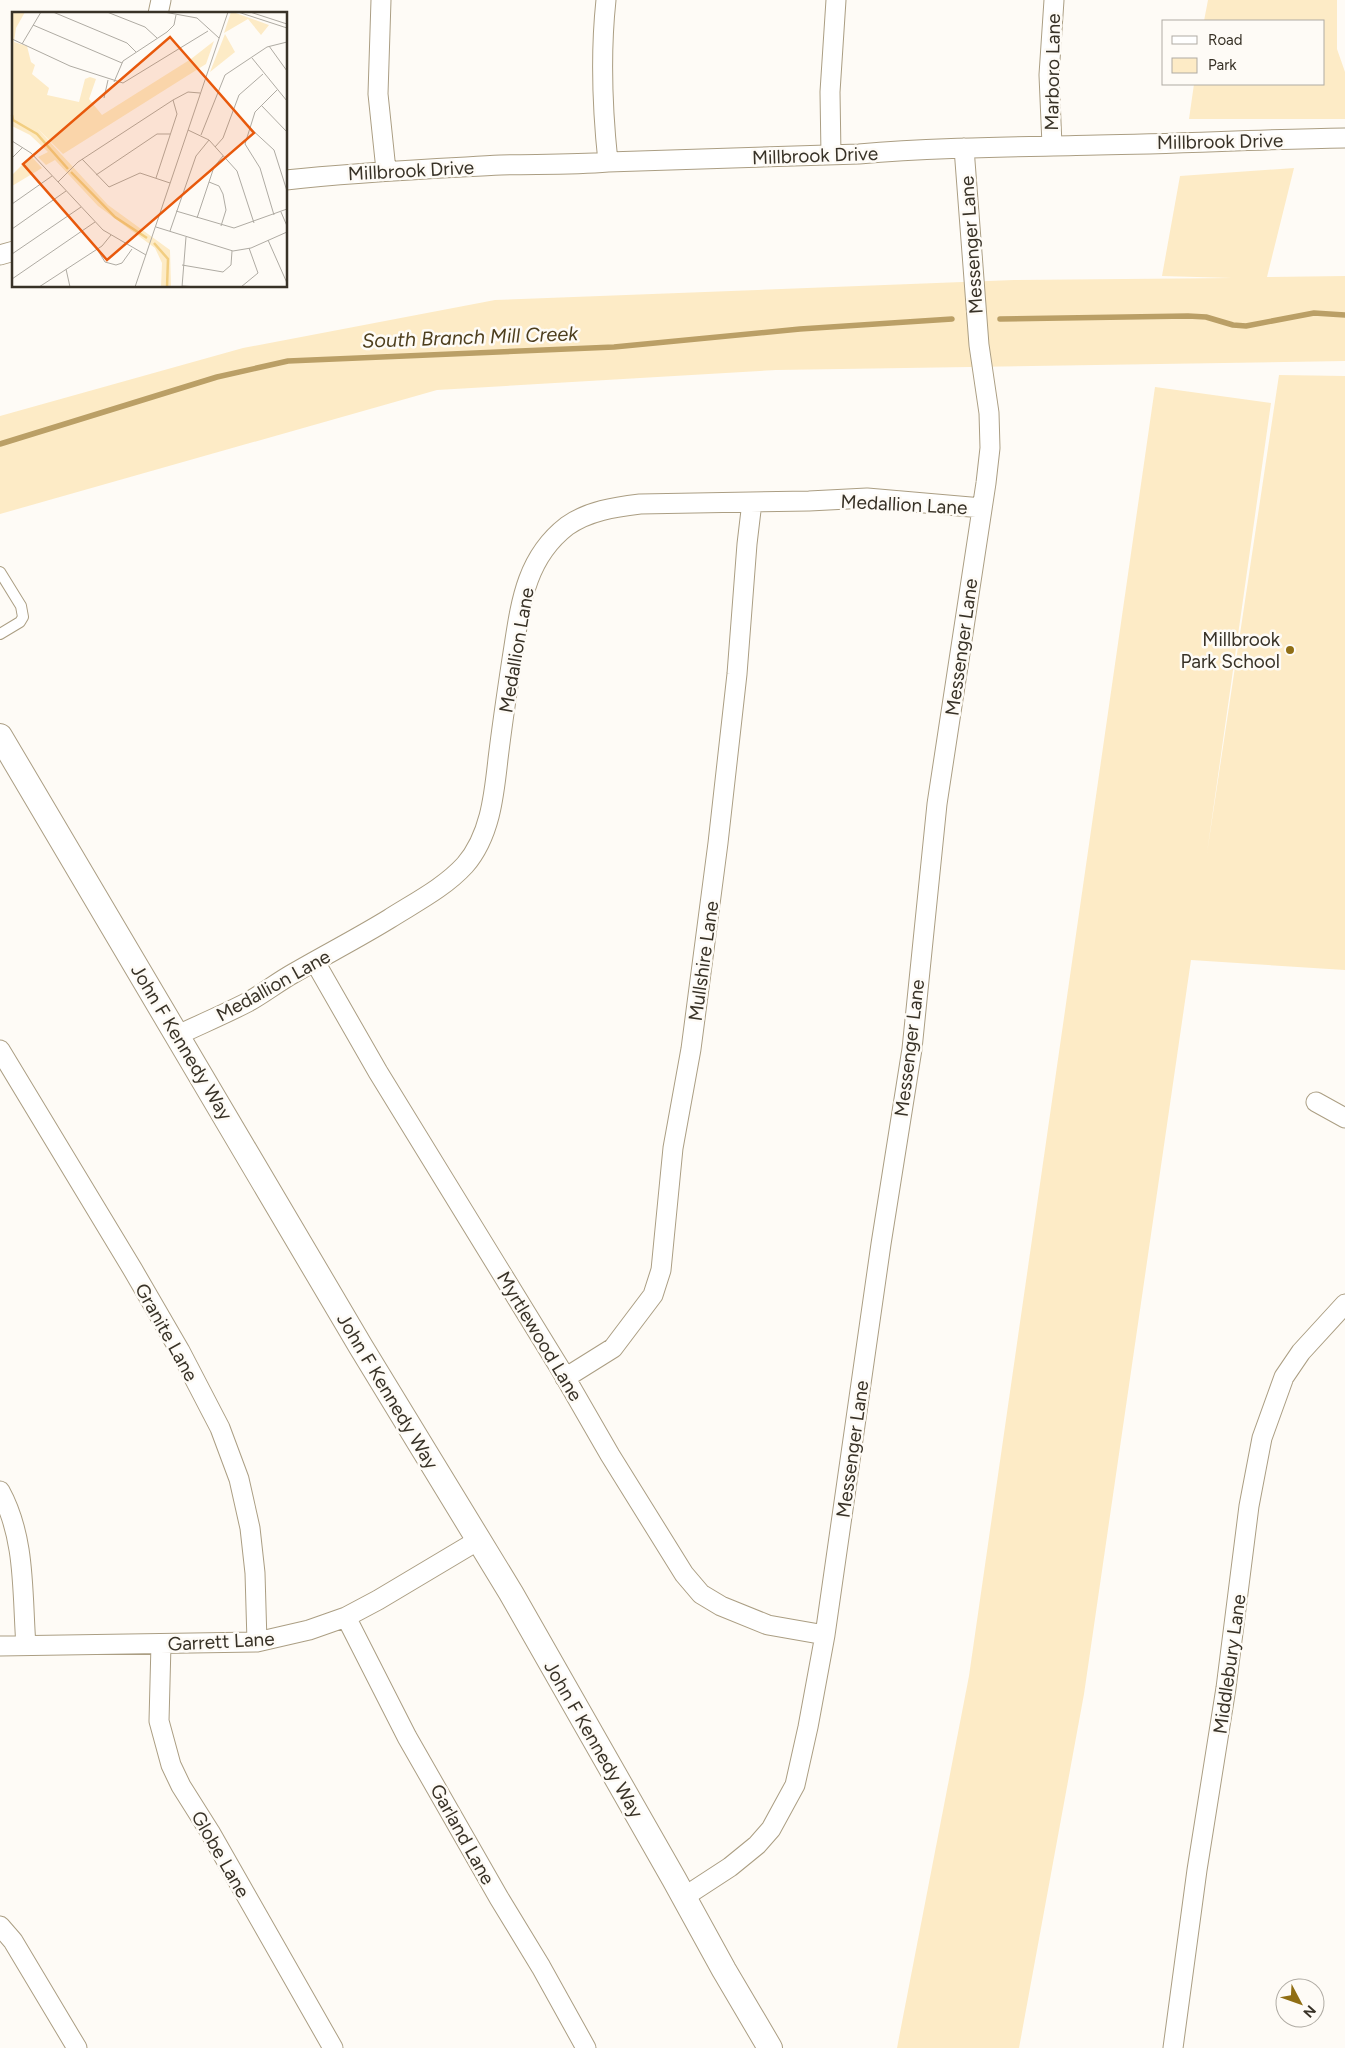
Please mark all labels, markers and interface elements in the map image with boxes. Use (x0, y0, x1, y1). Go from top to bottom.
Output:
inset map (12, 12, 288, 288)
street label: Marboro Lane (1040, 13, 1065, 131)
legend (1162, 20, 1325, 85)
text: Road (1208, 31, 1243, 49)
text: Park (1208, 56, 1237, 74)
street label: Millbrook Drive (1157, 129, 1283, 154)
street label: Millbrook Drive (752, 142, 879, 169)
street label: Millbrook Drive (347, 156, 475, 185)
street label: Messenger Lane (955, 175, 988, 315)
water label: South Branch Mill Creek (362, 321, 580, 353)
street label: Medallion Lane (840, 490, 968, 519)
street label: Messenger Lane (940, 577, 983, 717)
street label: Medallion Lane (494, 586, 539, 715)
place label: Millbrook Park School (1180, 628, 1281, 673)
marker: Millbrook Park School (1284, 644, 1296, 656)
street label: Mullshire Lane (684, 900, 723, 1023)
street label: Medallion Lane (212, 945, 334, 1026)
street label: John F Kennedy Way (126, 960, 237, 1124)
street label: Messenger Lane (890, 978, 929, 1118)
street label: Myrtlewood Lane (492, 1267, 587, 1405)
street label: Granite Lane (130, 1279, 203, 1385)
street label: John F Kennedy Way (332, 1309, 443, 1473)
street label: Messenger Lane (831, 1379, 874, 1519)
street label: Middlebury Lane (1208, 1593, 1251, 1735)
street label: Garrett Lane (167, 1627, 275, 1656)
street label: John F Kennedy Way (539, 1656, 648, 1822)
street label: Garland Lane (425, 1780, 500, 1889)
street label: Globe Lane (187, 1807, 255, 1902)
north arrow (1275, 1978, 1325, 2028)
text: N (1299, 2002, 1319, 2021)

